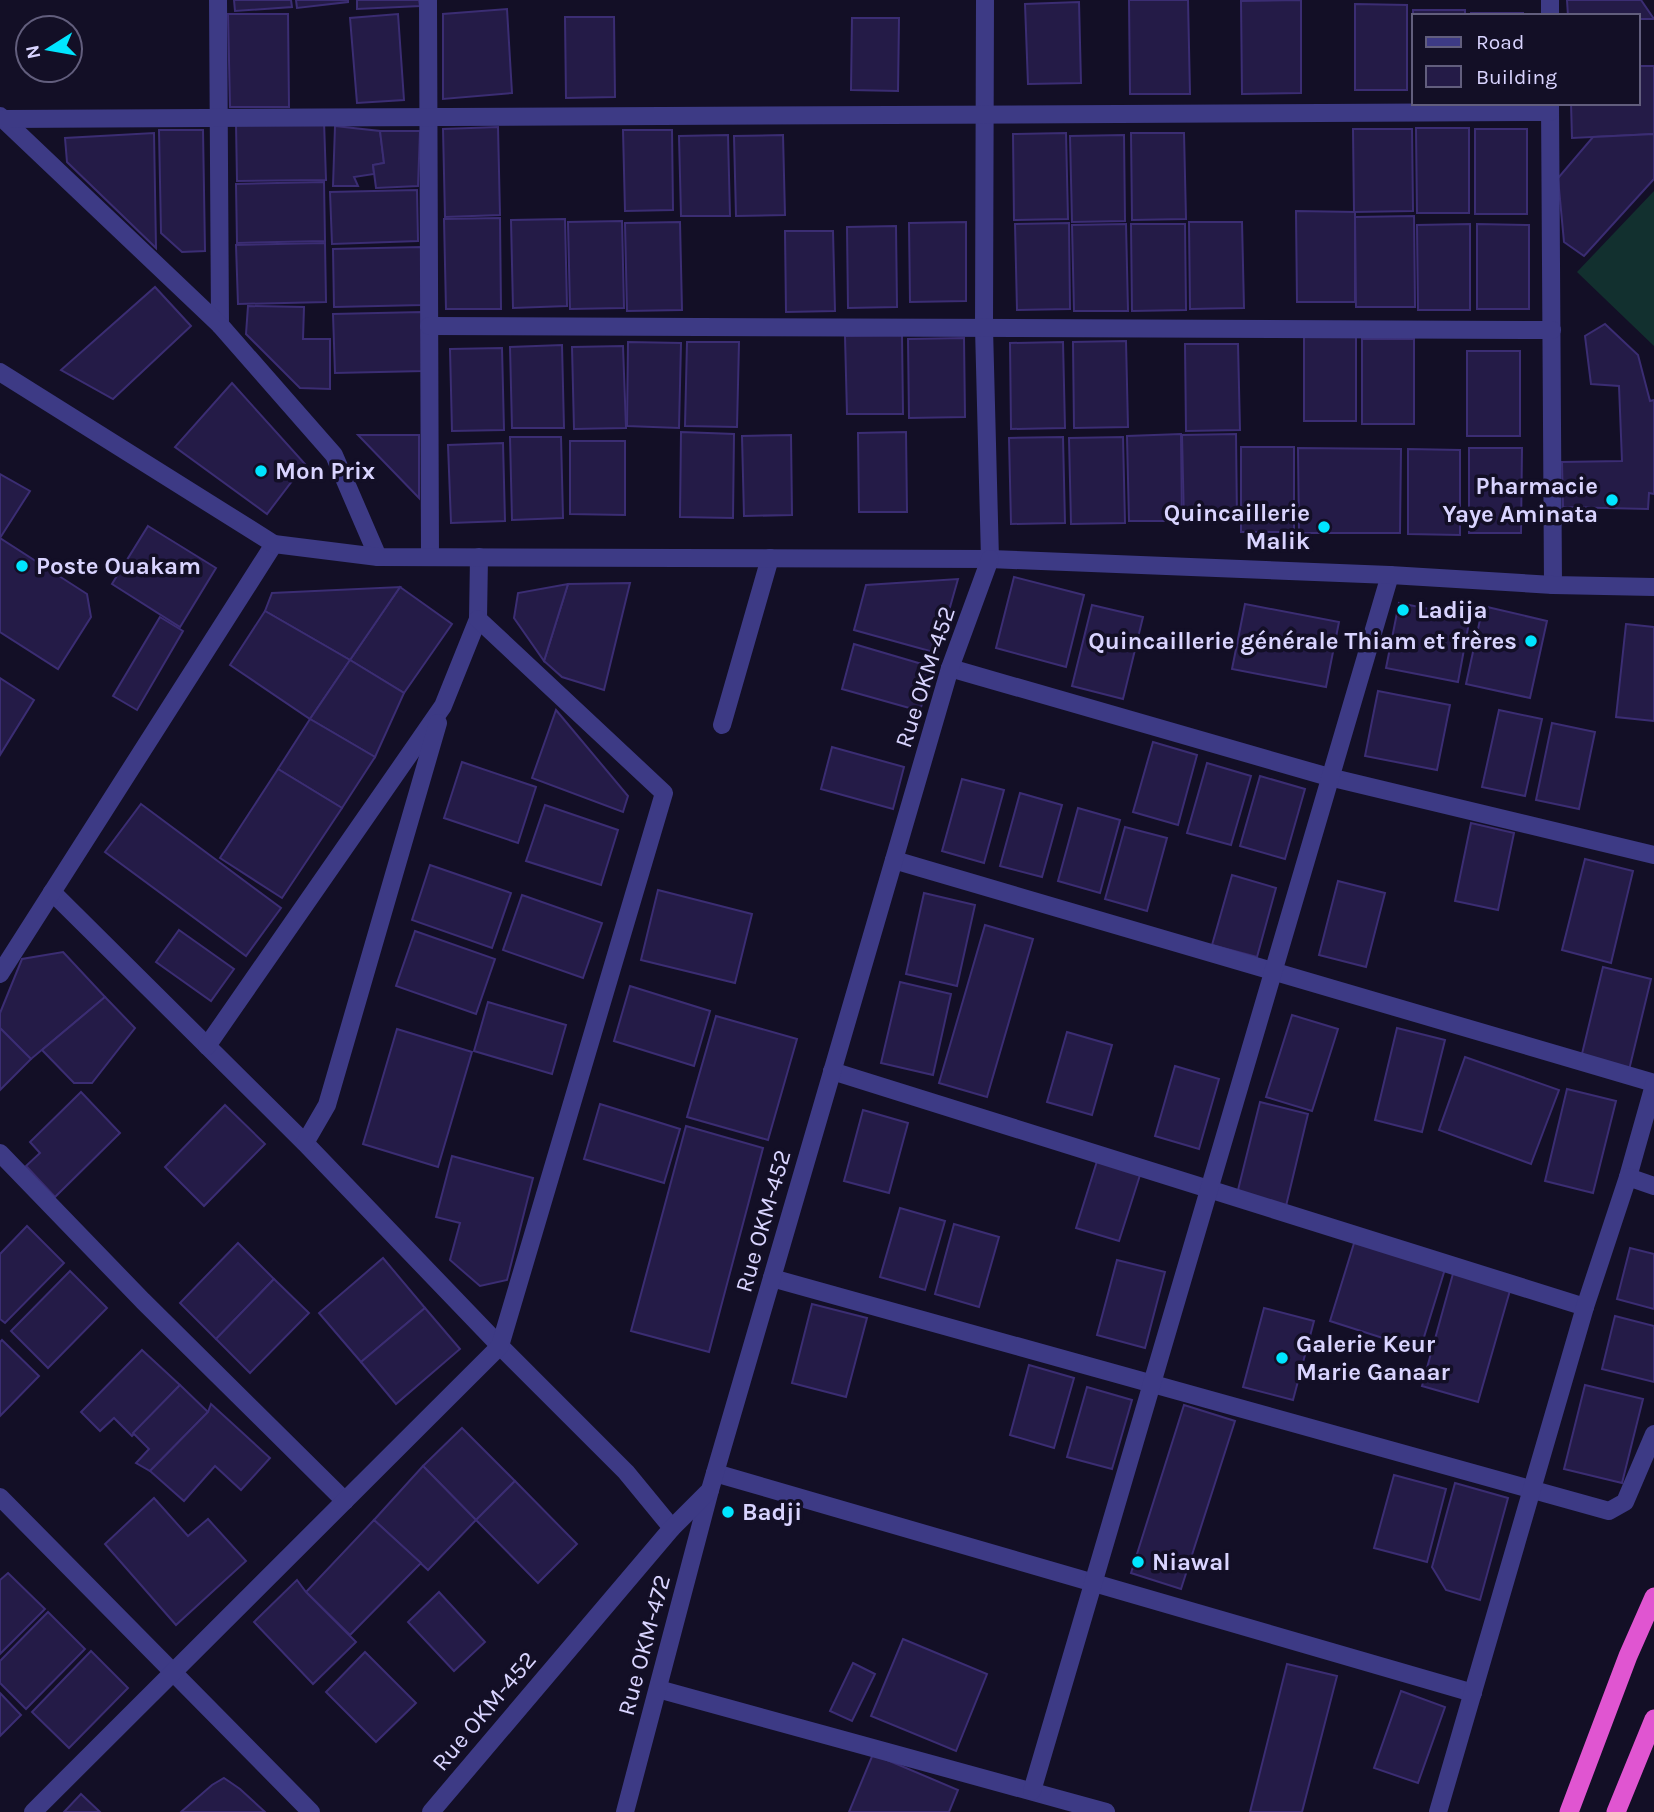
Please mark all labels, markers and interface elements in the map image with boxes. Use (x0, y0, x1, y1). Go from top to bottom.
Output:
north arrow (14, 14, 84, 84)
legend (1412, 14, 1640, 105)
text: Road (1476, 30, 1524, 54)
text: N (21, 43, 45, 61)
text: Building (1476, 65, 1557, 89)
place label: Mon Prix (275, 457, 375, 485)
marker: Mon Prix (253, 463, 269, 479)
place label: Pharmacie Yaye Aminata (1443, 472, 1598, 528)
marker: Pharmacie Yaye Aminata (1604, 492, 1620, 508)
place label: Quincaillerie Malik (1164, 499, 1310, 555)
marker: Quincaillerie Malik (1316, 519, 1332, 535)
place label: Poste Ouakam (36, 552, 201, 580)
marker: Poste Ouakam (14, 558, 30, 574)
place label: Ladija (1417, 596, 1488, 624)
marker: Ladija (1395, 602, 1411, 618)
street label: Rue OKM-452 (889, 603, 961, 751)
place label: Quincaillerie générale Thiam et frères (1088, 627, 1517, 655)
marker: Quincaillerie générale Thiam et frères (1523, 633, 1539, 649)
street label: Rue OKM-452 (729, 1147, 797, 1295)
place label: Galerie Keur Marie Ganaar (1296, 1330, 1450, 1386)
marker: Galerie Keur Marie Ganaar (1274, 1350, 1290, 1366)
place label: Badji (742, 1498, 802, 1526)
marker: Badji (720, 1504, 736, 1520)
place label: Niawal (1152, 1548, 1231, 1576)
marker: Niawal (1130, 1554, 1146, 1570)
street label: Rue OKM-472 (612, 1572, 676, 1718)
street label: Rue OKM-452 (426, 1646, 542, 1776)

